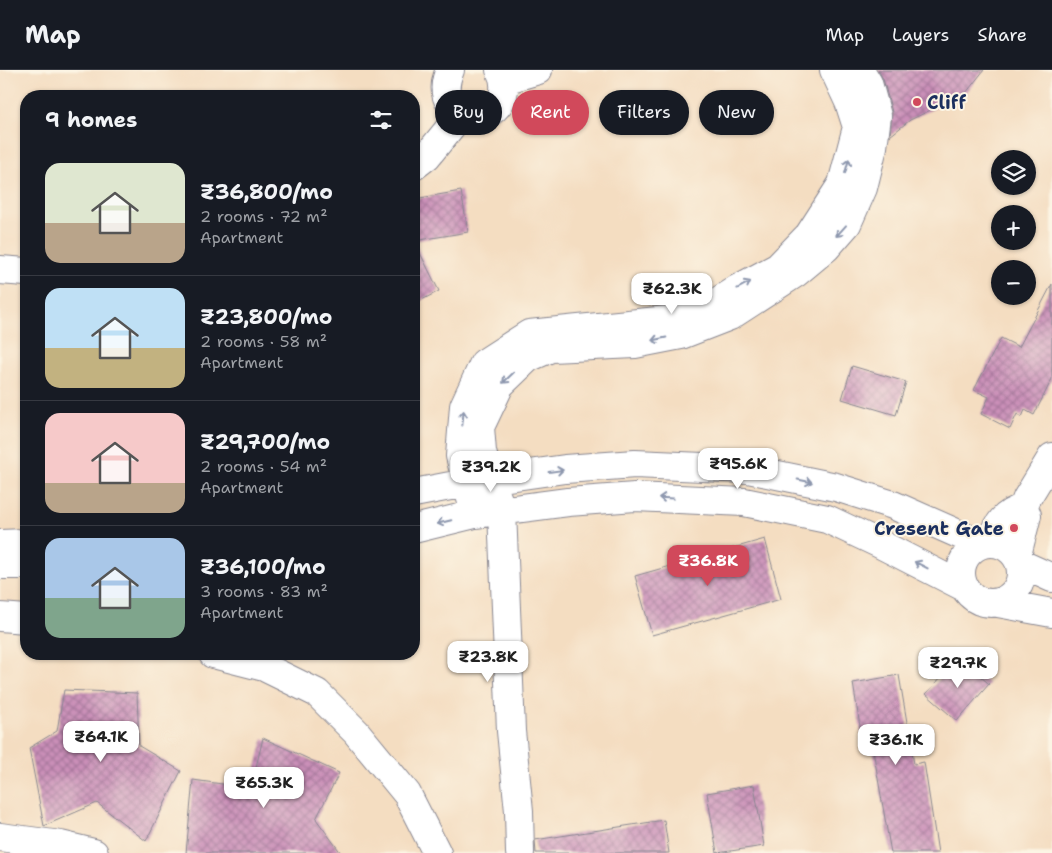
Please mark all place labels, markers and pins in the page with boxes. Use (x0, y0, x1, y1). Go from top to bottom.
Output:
place label: Cliff (927, 90, 967, 115)
marker: Cliff (911, 96, 923, 108)
pin: ₹62.3K (631, 272, 713, 315)
pin: ₹95.6K (697, 448, 779, 490)
pin: ₹39.2K (450, 450, 532, 493)
place label: Cresent Gate (874, 516, 1004, 541)
marker: Cresent Gate (1008, 522, 1020, 534)
pin: ₹36.8K (667, 544, 749, 587)
pin: ₹23.8K (447, 640, 529, 683)
pin: ₹29.7K (917, 646, 999, 689)
pin: ₹64.1K (60, 720, 142, 763)
pin: ₹36.1K (855, 724, 937, 766)
pin: ₹65.3K (223, 766, 305, 809)

